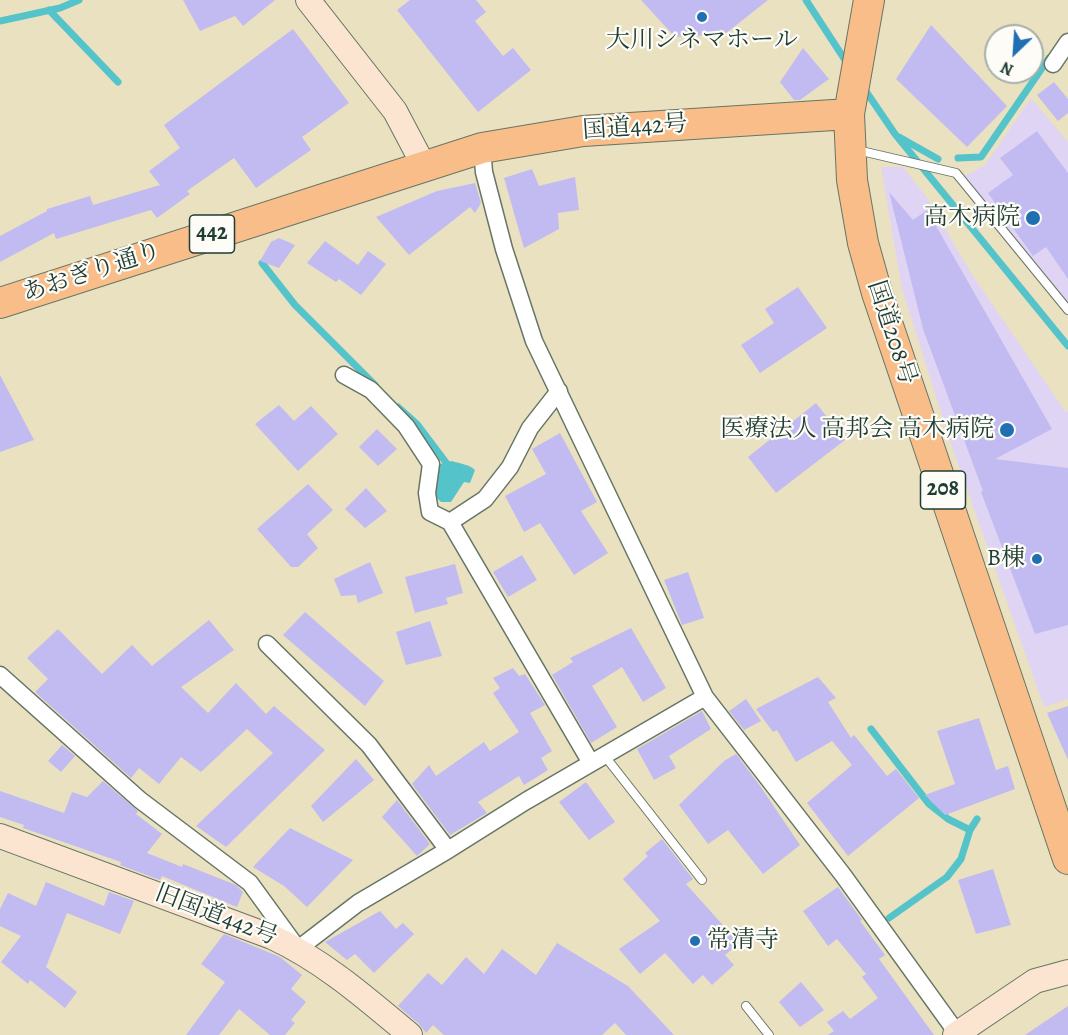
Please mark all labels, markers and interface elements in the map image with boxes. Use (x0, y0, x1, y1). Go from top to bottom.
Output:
marker: 大川シネマホール (695, 10, 709, 24)
north arrow (984, 24, 1044, 84)
place label: 大川シネマホール (606, 27, 798, 55)
text: N (997, 56, 1017, 81)
street label: 国道442号 (582, 110, 688, 146)
place label: 高木病院 (924, 204, 1020, 232)
marker: 高木病院 (1024, 209, 1042, 227)
road number: 442 (190, 215, 234, 253)
street label: あおぎり通り (19, 237, 165, 309)
street label: 国道208号 (861, 277, 921, 389)
place label: 医療法人 高邦会 高木病院 (720, 416, 994, 444)
marker: 医療法人 高邦会 高木病院 (998, 421, 1016, 439)
road number: 208 (920, 471, 966, 509)
place label: B棟 (987, 545, 1025, 573)
marker: B棟 (1030, 552, 1044, 566)
street label: 旧国道442号 (151, 879, 281, 953)
place label: 常清寺 (707, 927, 779, 955)
marker: 常清寺 (688, 934, 702, 948)

